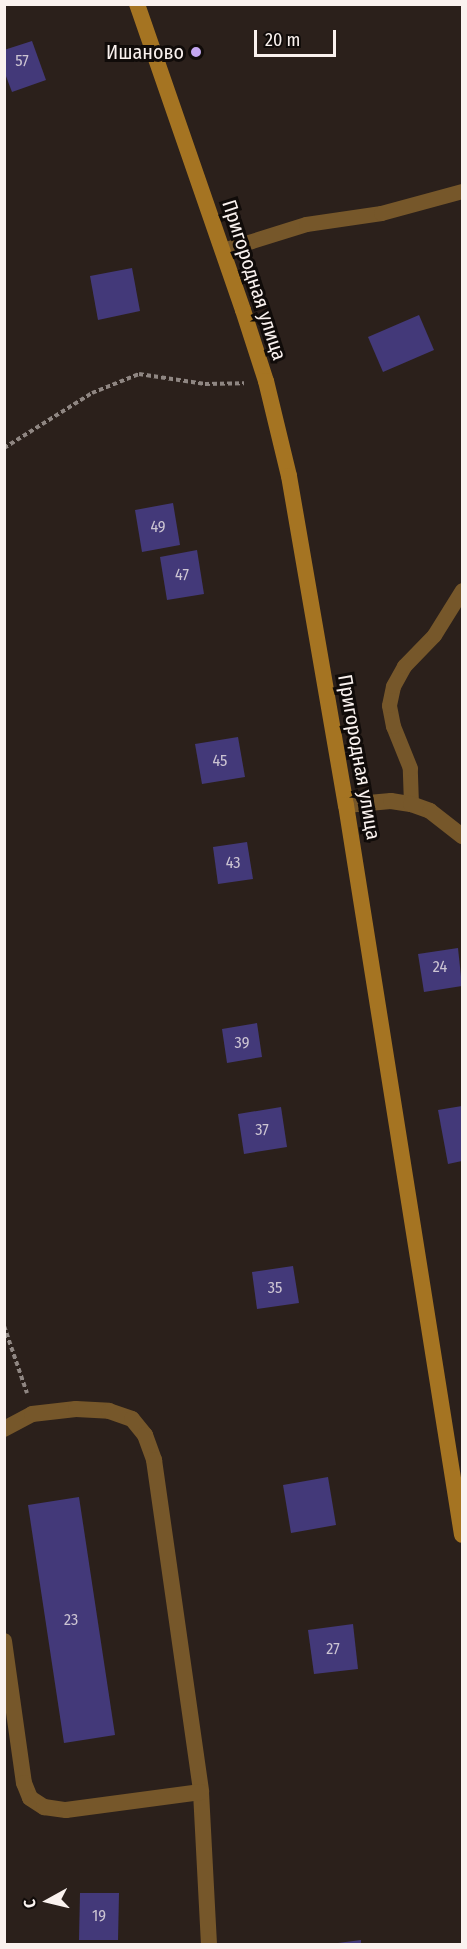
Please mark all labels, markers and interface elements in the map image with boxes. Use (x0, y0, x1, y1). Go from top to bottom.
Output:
scale bar (257, 18, 340, 56)
text: 20 m (265, 29, 300, 51)
place label: Ишаново (106, 40, 184, 64)
marker: Ишаново (189, 45, 203, 59)
house number: 57 (15, 51, 29, 71)
street label: Пригородная улица (217, 197, 291, 363)
house number: 49 (150, 517, 166, 537)
house number: 47 (175, 565, 189, 585)
street label: Пригородная улица (333, 672, 385, 842)
house number: 45 (213, 751, 227, 771)
house number: 43 (226, 853, 240, 873)
house number: 24 (433, 957, 447, 977)
house number: 39 (235, 1033, 249, 1053)
house number: 37 (255, 1120, 269, 1140)
house number: 35 (268, 1278, 282, 1298)
house number: 23 (64, 1610, 78, 1630)
house number: 27 (326, 1639, 340, 1659)
north arrow (18, 1871, 78, 1931)
text: С (20, 1898, 40, 1909)
house number: 19 (92, 1906, 106, 1926)

